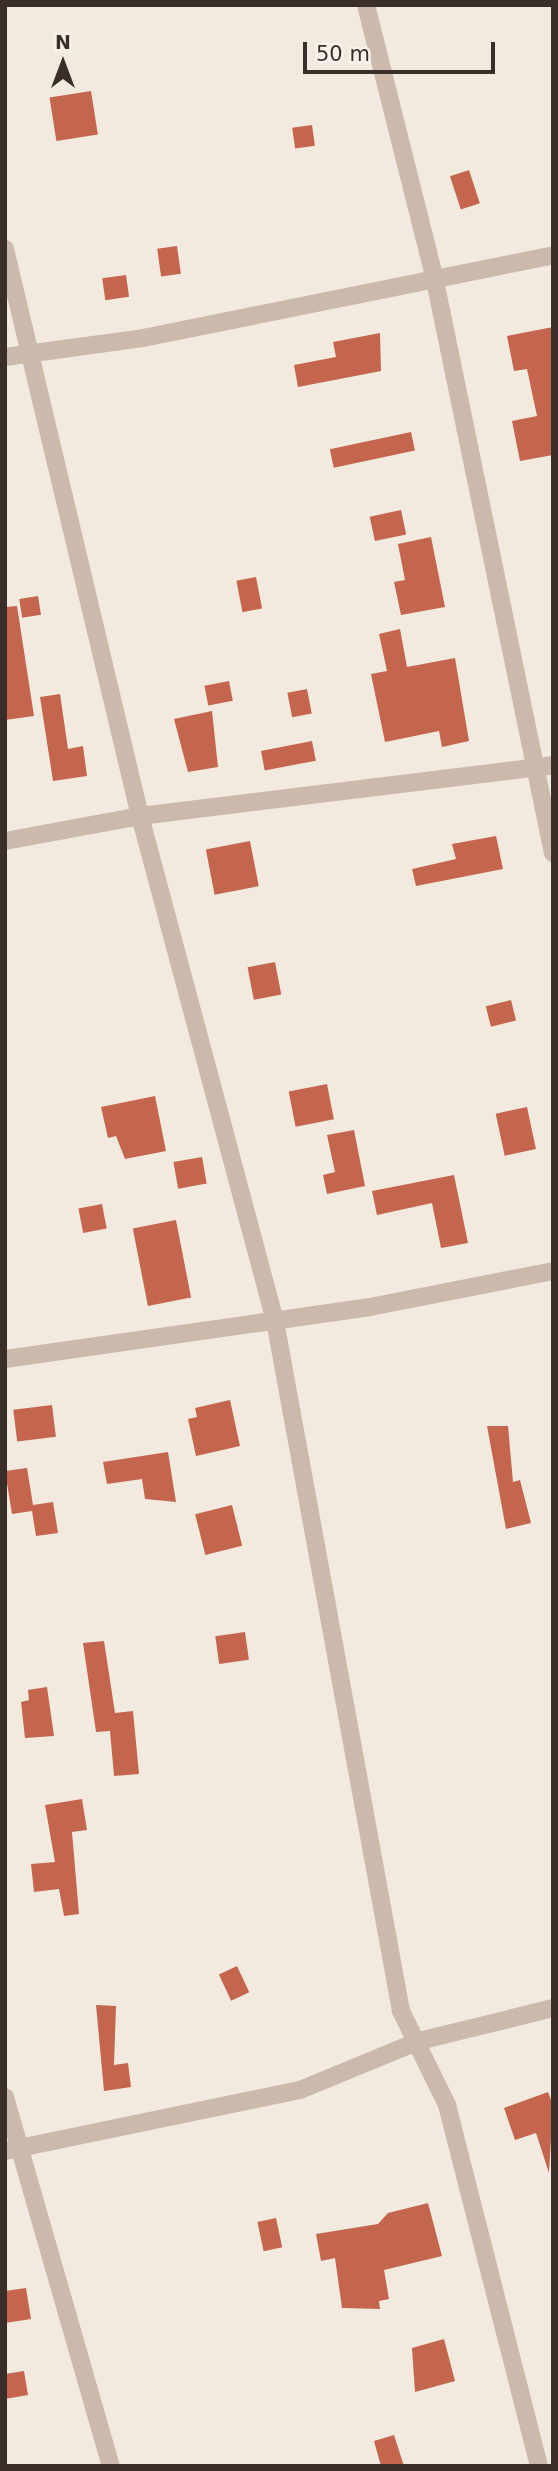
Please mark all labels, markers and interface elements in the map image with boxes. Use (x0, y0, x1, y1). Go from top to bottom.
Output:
north arrow (28, 28, 98, 98)
scale bar (306, 28, 498, 72)
text: N (55, 31, 71, 53)
text: 50 m (316, 42, 370, 66)

